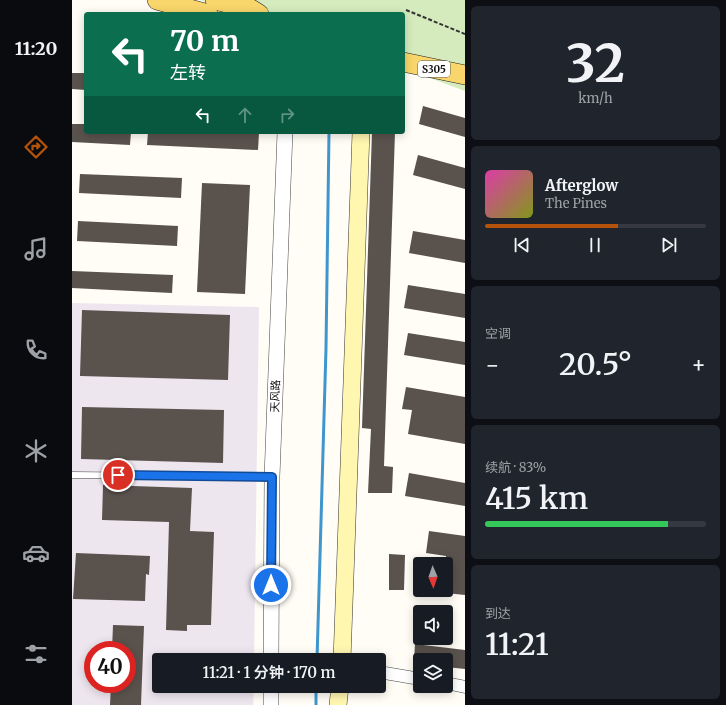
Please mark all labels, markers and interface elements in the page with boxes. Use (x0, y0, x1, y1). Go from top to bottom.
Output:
text: 70 m (170, 23, 239, 59)
icon: left (104, 28, 156, 80)
text: 32 (566, 31, 625, 96)
text: 11:20 (15, 37, 57, 60)
text: 左转 (170, 61, 206, 84)
road number: S305 (418, 61, 450, 77)
text: km/h (578, 90, 613, 107)
icon: left (192, 104, 214, 126)
icon: ahead (234, 104, 256, 126)
icon: right (276, 104, 298, 126)
icon: directions (22, 133, 50, 161)
text: Afterglow (545, 176, 618, 195)
text: The Pines (545, 195, 607, 212)
icon: previous (511, 234, 533, 256)
icon: pause (584, 234, 606, 256)
icon: next (658, 234, 680, 256)
icon: music (22, 235, 50, 263)
text: 空调 (485, 325, 511, 342)
icon: phone (22, 336, 50, 364)
text: 20.5° (559, 345, 632, 383)
text: − (485, 351, 500, 379)
text: + (691, 351, 706, 379)
street label: 天风路 (267, 379, 283, 413)
icon: climate (22, 437, 50, 465)
pin (101, 458, 135, 492)
text: 续航 · 83% (485, 459, 546, 476)
icon: arrive (107, 464, 129, 486)
text: 415 km (485, 479, 588, 517)
icon: car (22, 539, 50, 567)
north arrow (413, 557, 453, 597)
map controls (413, 557, 453, 693)
position arrow (250, 564, 292, 606)
button: sound (413, 605, 453, 645)
text: 到达 (485, 605, 511, 622)
text: 11:21 (485, 625, 549, 663)
icon: filters (22, 640, 50, 668)
speed limit sign: 40 (84, 641, 136, 693)
button: layers (413, 653, 453, 693)
text: 11:21 · 1 分钟 · 170 m (203, 663, 336, 682)

